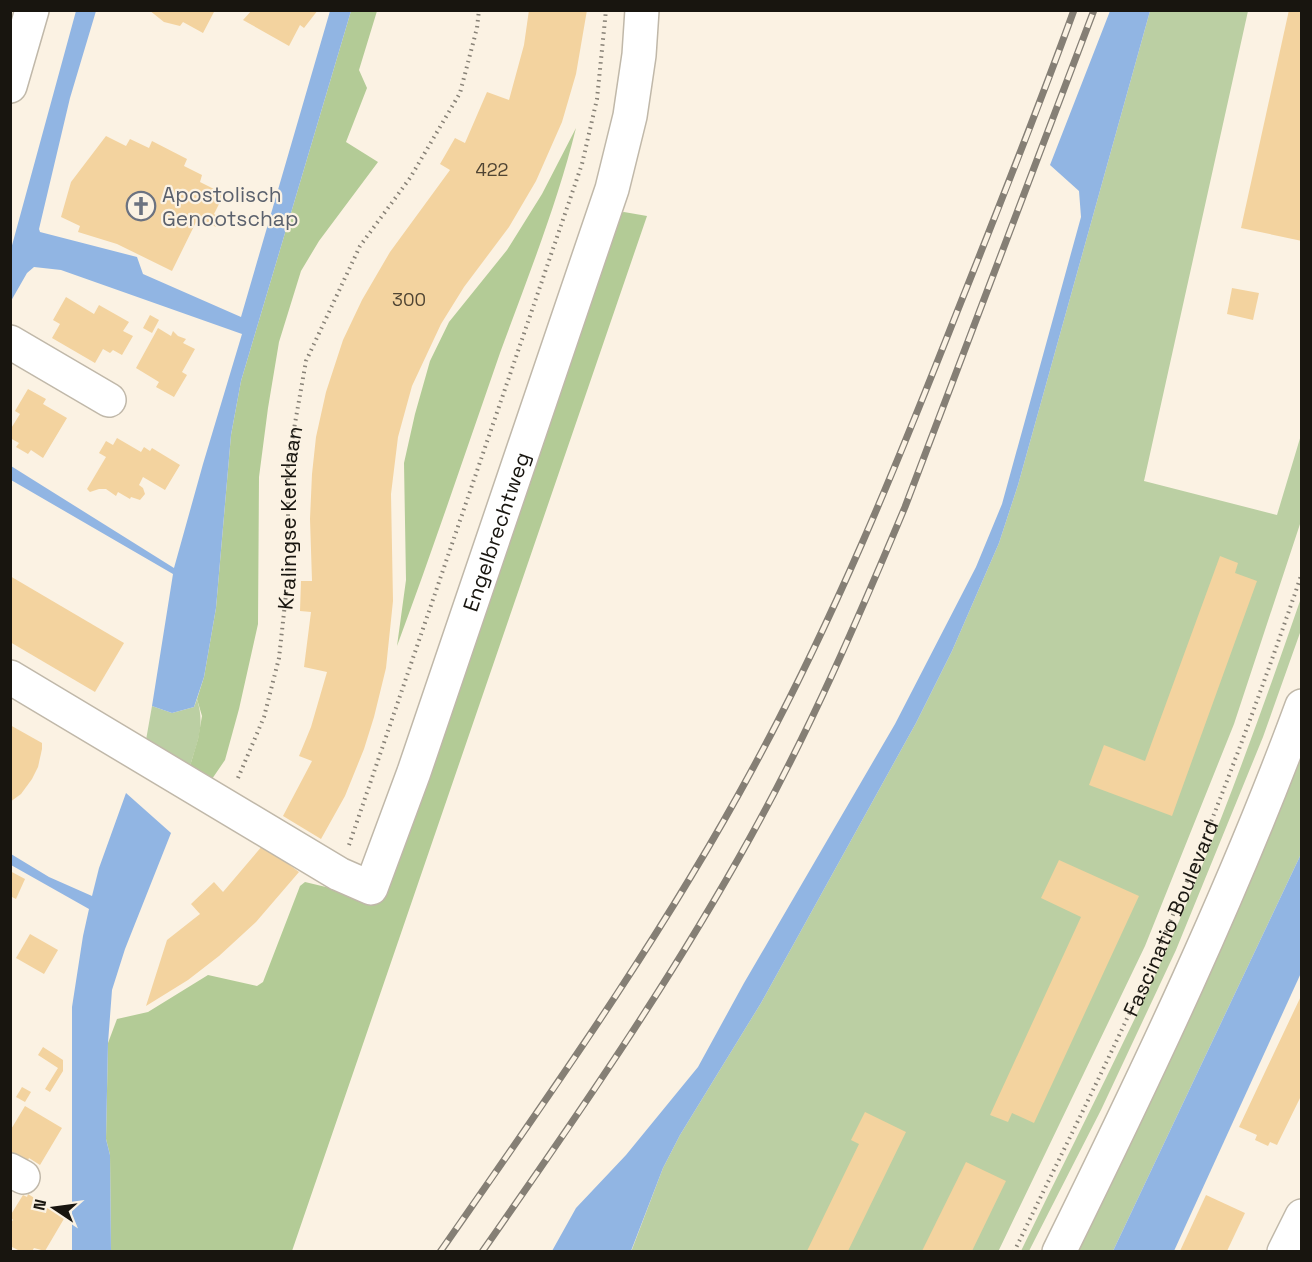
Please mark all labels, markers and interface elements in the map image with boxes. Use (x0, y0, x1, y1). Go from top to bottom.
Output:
house number: 422 (476, 158, 508, 181)
place label: Apostolisch Genootschap (162, 181, 298, 232)
church icon: Apostolisch Genootschap (125, 190, 157, 222)
house number: 300 (392, 288, 426, 311)
street label: Kralingse Kerklaan (271, 424, 308, 611)
street label: Engelbrechtweg (456, 448, 535, 615)
street label: Fascinatio Boulevard (1117, 816, 1224, 1020)
north arrow (24, 1178, 84, 1238)
text: N (28, 1197, 51, 1212)

